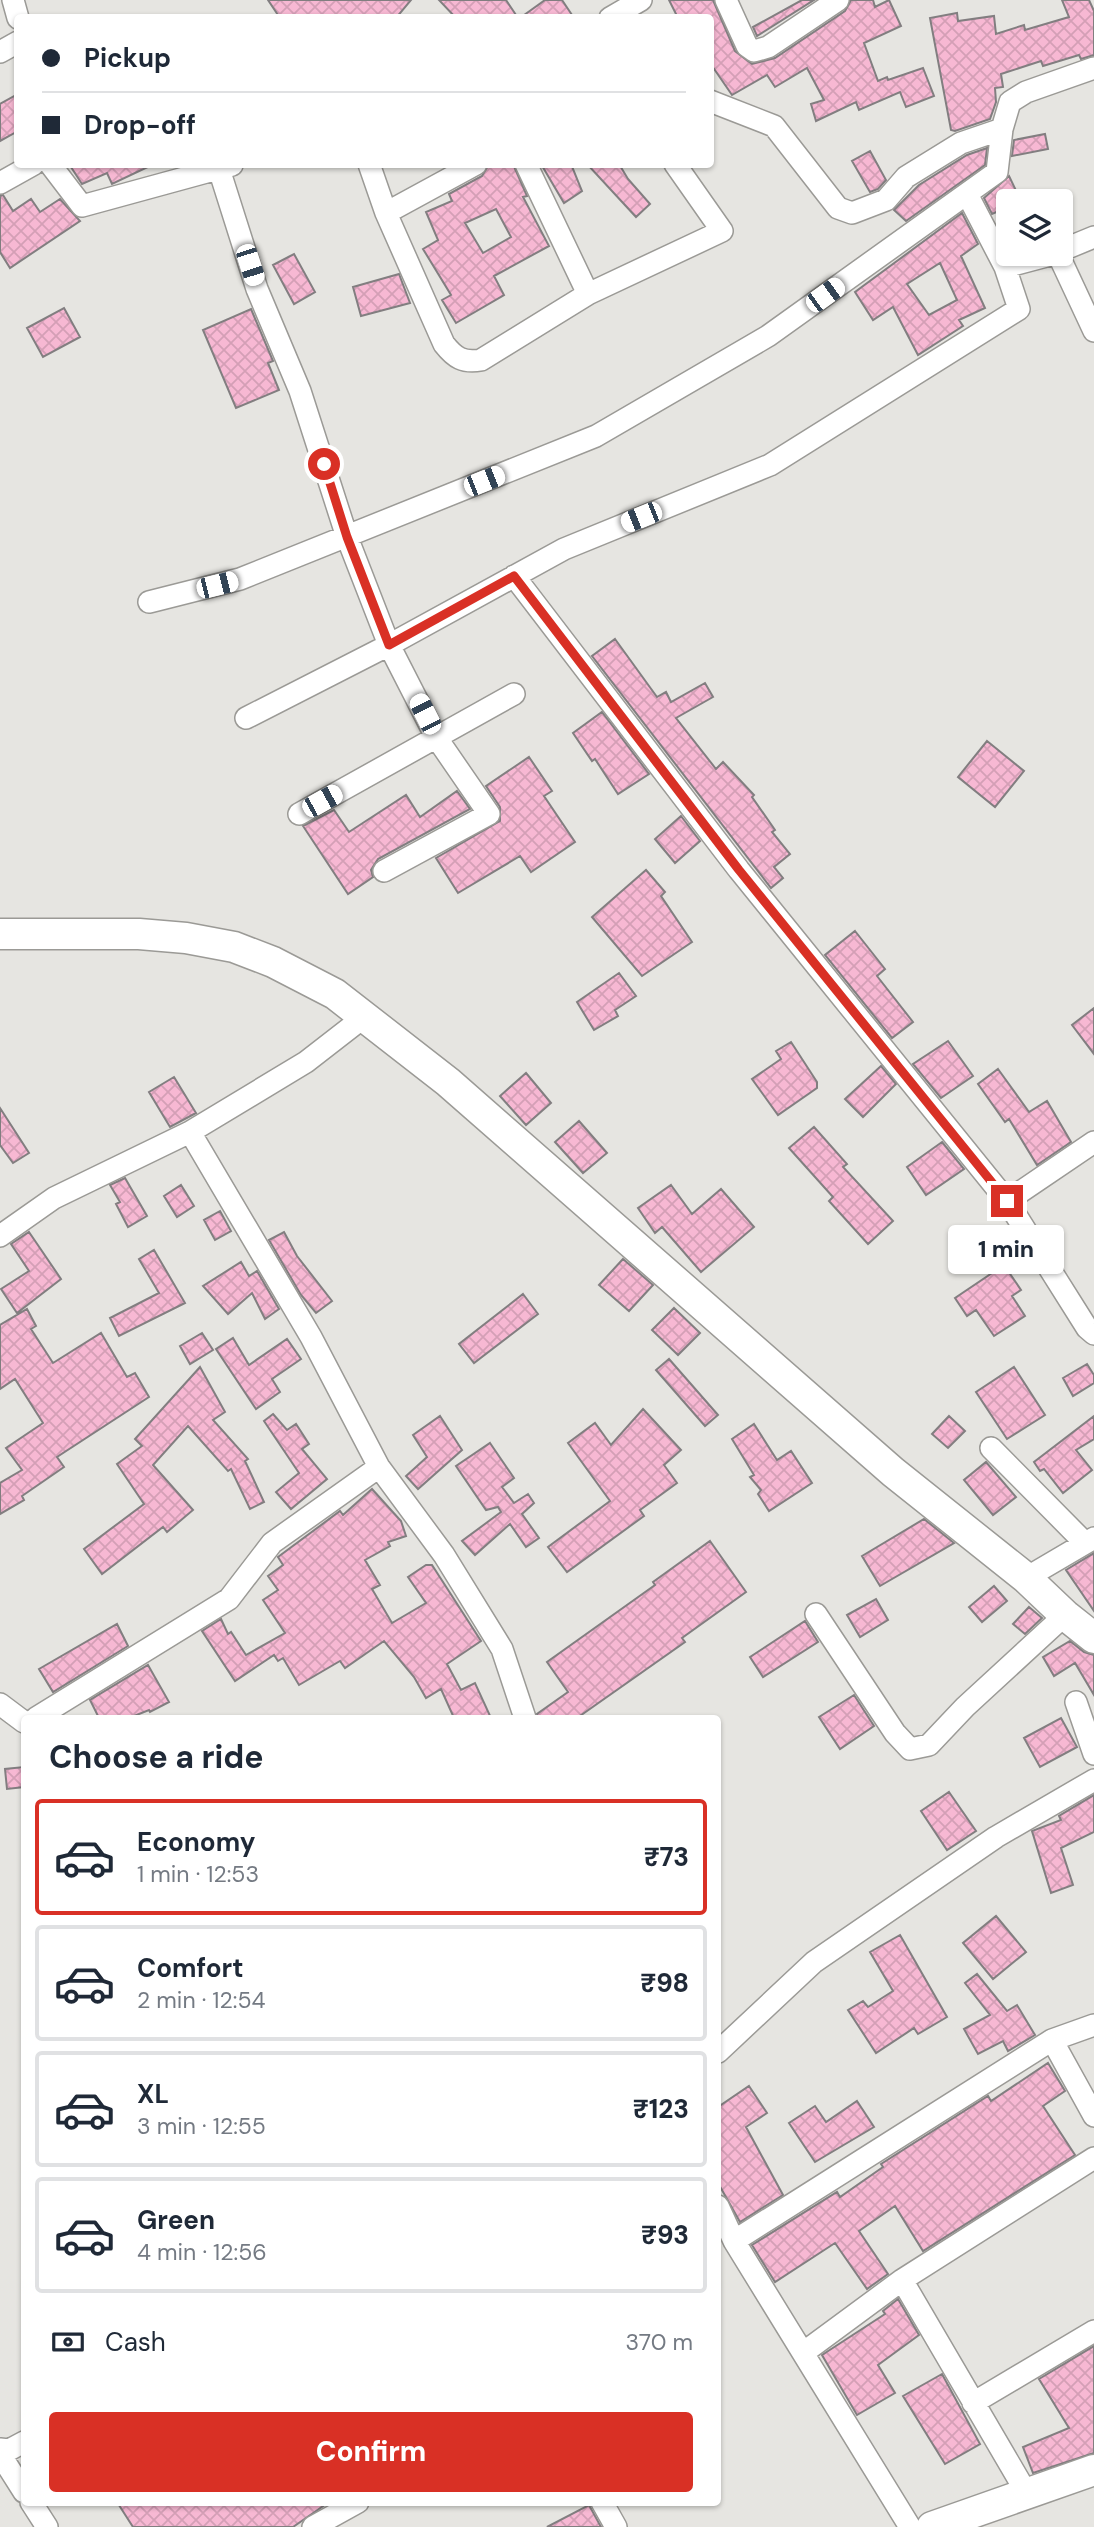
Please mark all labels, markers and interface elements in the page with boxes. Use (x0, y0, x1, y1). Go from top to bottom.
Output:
text: Pickup (84, 41, 171, 75)
text: Drop-off (84, 108, 196, 142)
map controls (996, 189, 1073, 266)
button: layers (996, 189, 1073, 266)
car (234, 242, 267, 288)
car (802, 274, 849, 316)
route start (308, 448, 340, 480)
car (461, 463, 508, 499)
car (618, 499, 665, 535)
car (195, 570, 240, 600)
car (407, 691, 444, 737)
car (299, 782, 346, 820)
route end (991, 1185, 1023, 1217)
callout: 1 min (949, 1226, 1065, 1274)
text: 1 min (978, 1234, 1034, 1264)
text: Choose a ride (49, 1736, 264, 1778)
text: Economy (137, 1825, 255, 1859)
icon: car (53, 1826, 116, 1889)
text: ₹73 (644, 1840, 689, 1874)
text: 1 min · 12:53 (137, 1859, 259, 1889)
text: Comfort (137, 1951, 243, 1985)
icon: car (53, 1952, 116, 2015)
text: ₹98 (640, 1966, 689, 2000)
text: 2 min · 12:54 (137, 1985, 265, 2015)
text: XL (137, 2077, 169, 2111)
icon: car (53, 2078, 116, 2141)
text: ₹123 (633, 2092, 689, 2126)
text: 3 min · 12:55 (137, 2111, 266, 2141)
text: Green (137, 2203, 215, 2237)
icon: car (53, 2204, 116, 2267)
text: ₹93 (641, 2218, 689, 2252)
text: 4 min · 12:56 (137, 2237, 267, 2267)
icon: cash (49, 2323, 87, 2361)
text: Cash (105, 2325, 166, 2359)
text: 370 m (625, 2327, 693, 2357)
button: Confirm (49, 2412, 693, 2492)

